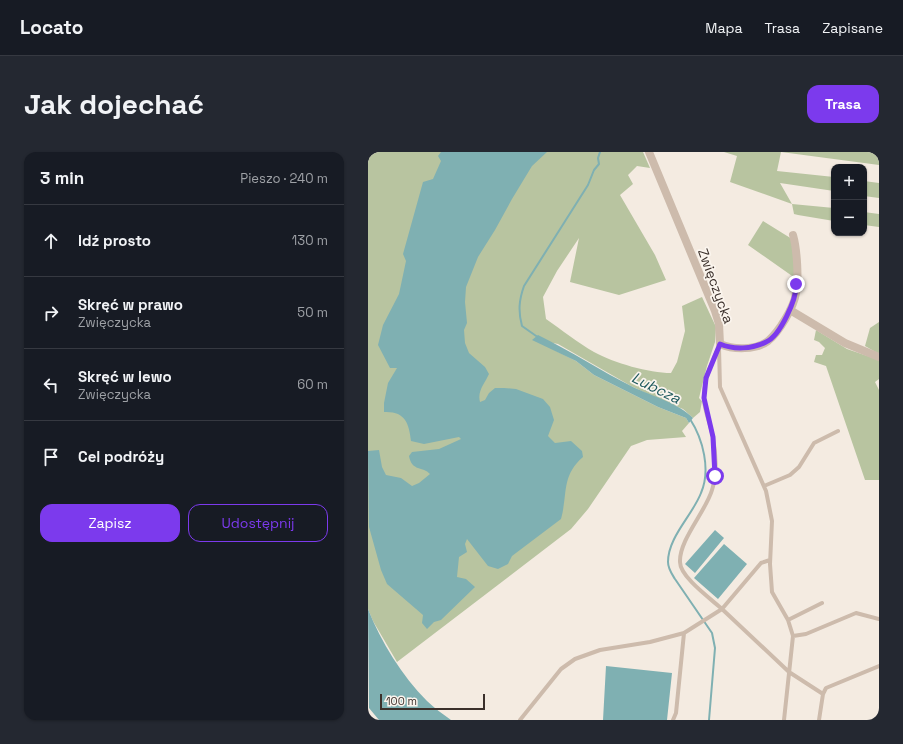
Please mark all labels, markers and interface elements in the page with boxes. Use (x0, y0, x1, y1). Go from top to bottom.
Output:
text: Locato (20, 15, 83, 40)
text: Mapa (705, 19, 743, 37)
text: Trasa (765, 19, 800, 37)
text: Zapisane (822, 19, 883, 37)
button: Trasa (807, 85, 879, 123)
text: Jak dojechać (24, 86, 204, 122)
map controls (831, 164, 867, 236)
button: + (831, 164, 867, 200)
text: 3 min (40, 167, 84, 189)
text: Pieszo · 240 m (240, 170, 328, 187)
button: − (831, 200, 867, 236)
icon: ahead (40, 230, 62, 252)
text: Idź prosto (78, 231, 151, 250)
text: 130 m (292, 232, 328, 249)
street label: Zwięczycka (694, 246, 738, 326)
route end (787, 275, 805, 293)
text: Skręć w prawo (78, 295, 183, 314)
icon: right (40, 302, 62, 324)
text: 50 m (297, 304, 328, 321)
text: Zwięczycka (78, 314, 151, 331)
text: Skręć w lewo (78, 367, 172, 386)
water label: Lubcza (629, 368, 684, 408)
icon: left (40, 374, 62, 396)
text: 60 m (297, 376, 328, 393)
text: Zwięczycka (78, 386, 151, 403)
icon: arrive (40, 446, 62, 468)
text: Cel podróży (78, 447, 164, 466)
route start (706, 467, 724, 485)
button: Zapisz (40, 504, 180, 542)
button: Udostępnij (188, 504, 328, 542)
scale bar (380, 692, 485, 711)
text: 100 m (386, 694, 417, 708)

